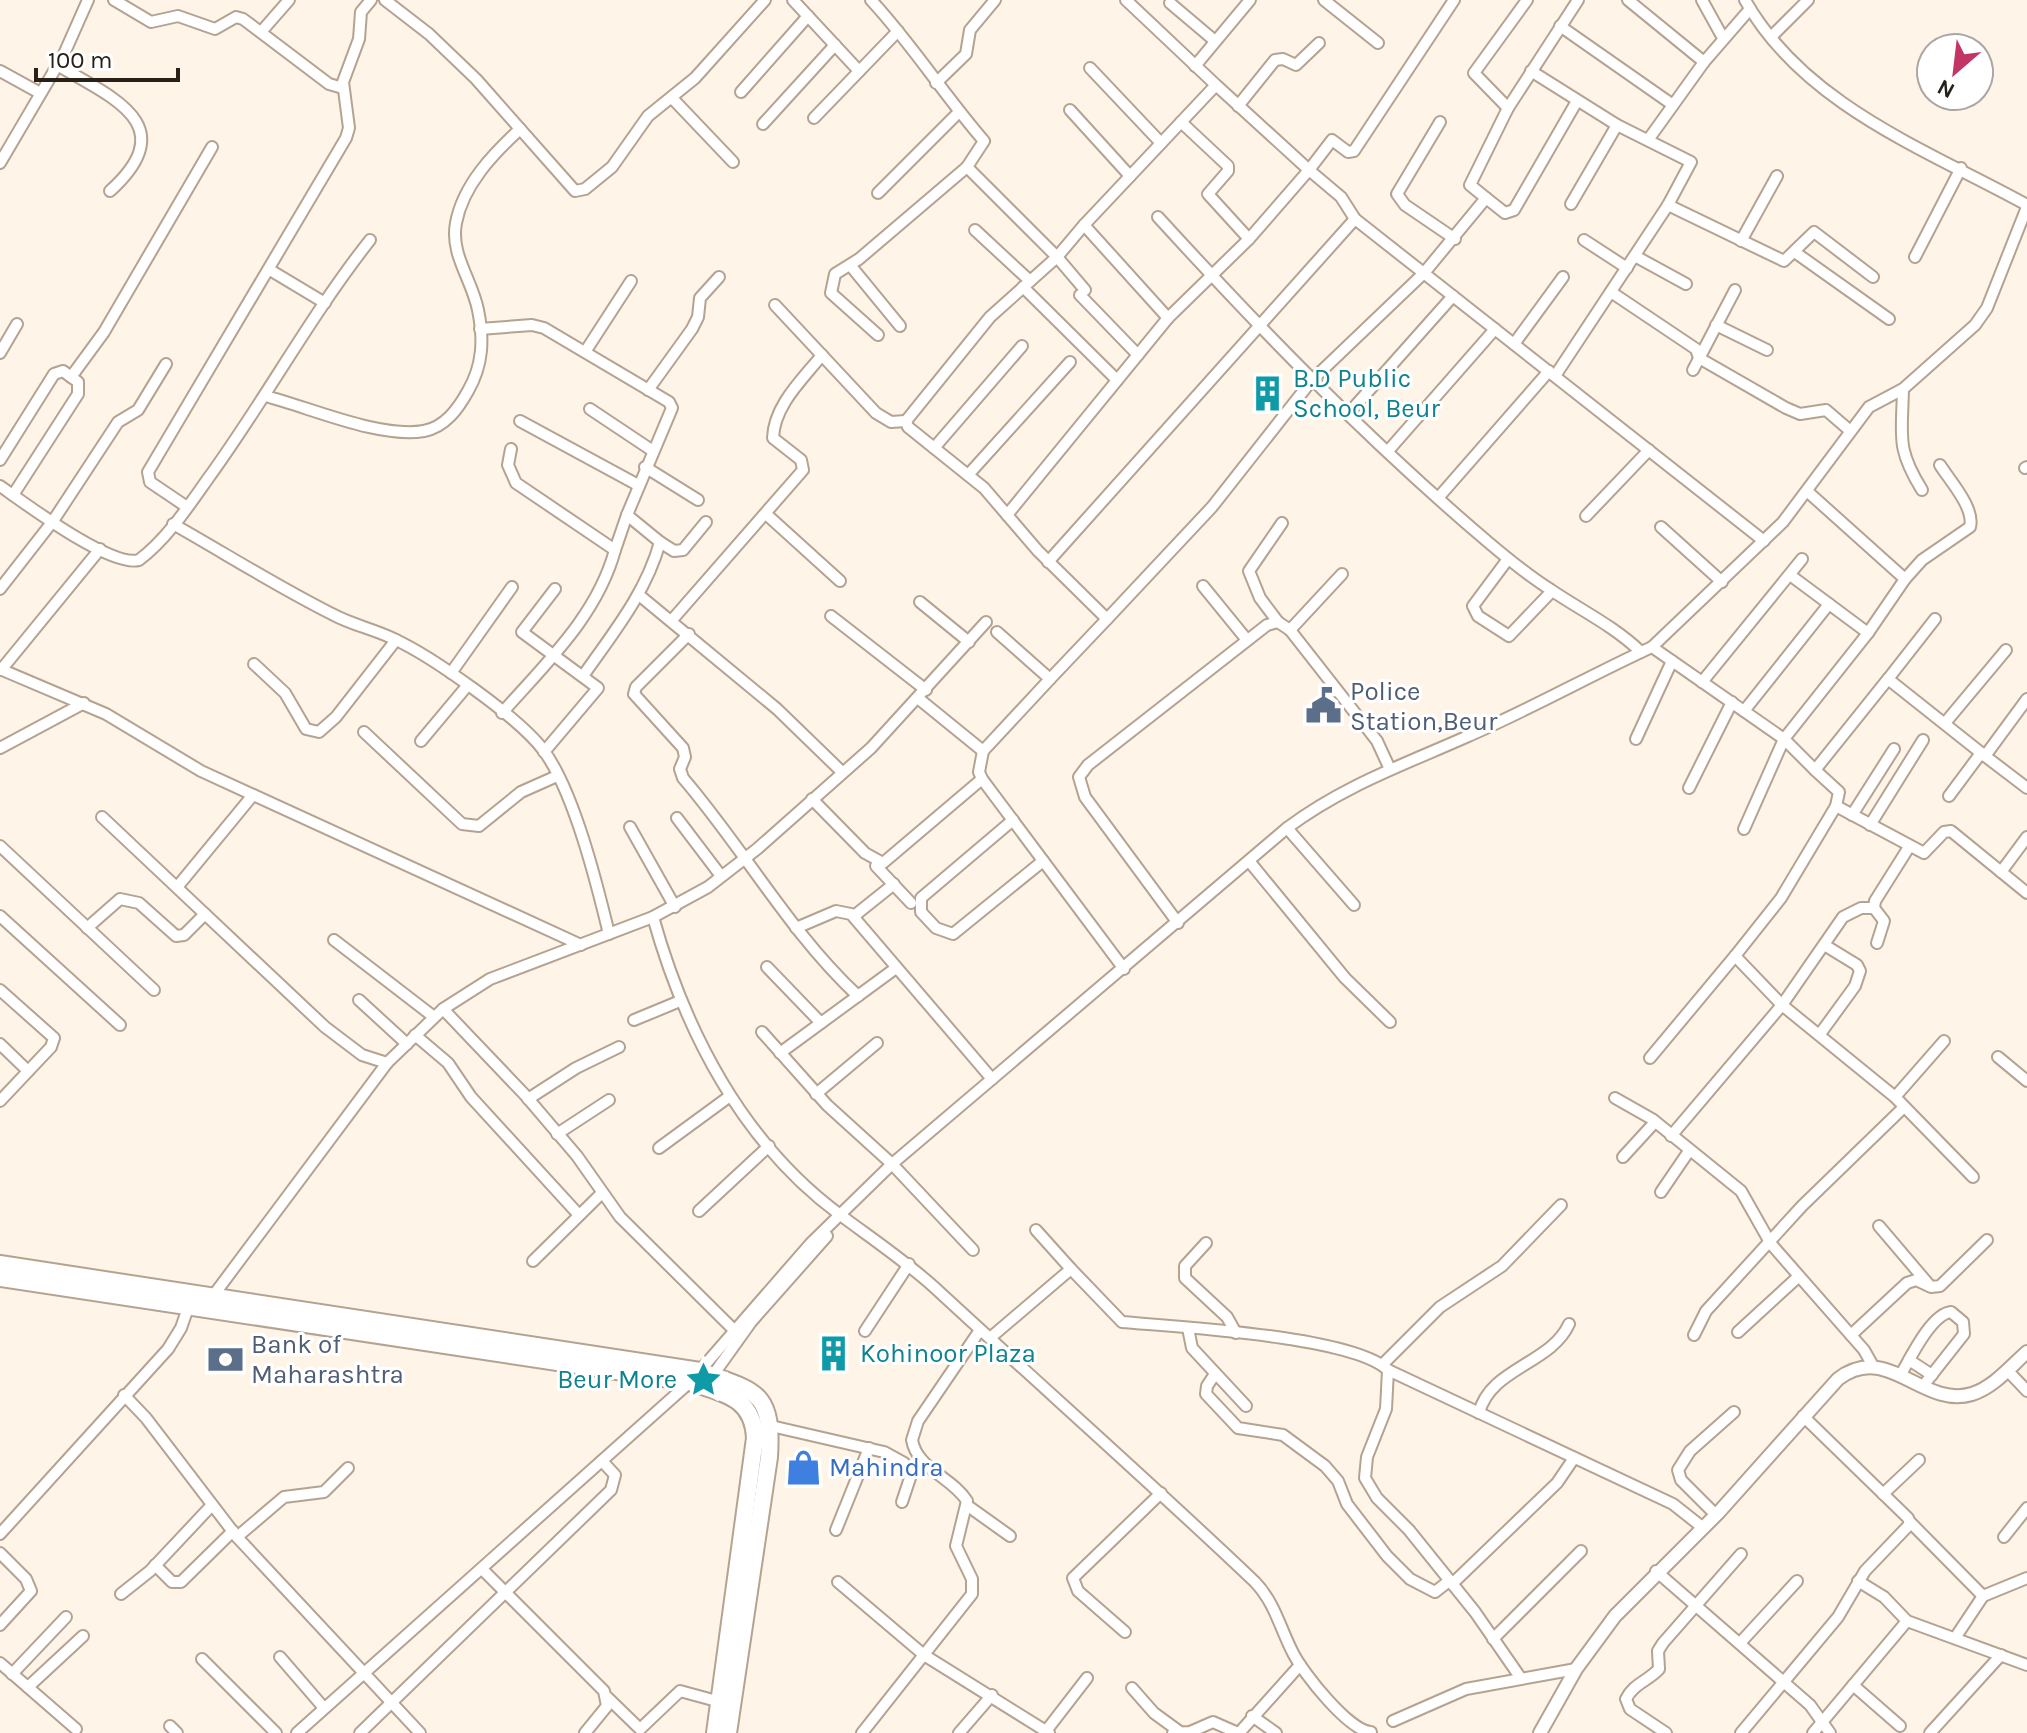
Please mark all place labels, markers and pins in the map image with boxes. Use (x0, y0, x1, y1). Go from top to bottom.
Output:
place label: B.D Public School, Beur (1293, 363, 1440, 424)
building icon: B.D Public School, Beur (1248, 374, 1286, 412)
place label: Police Station,Beur (1350, 676, 1498, 737)
public building icon: Police Station,Beur (1305, 687, 1343, 725)
place label: Bank of Maharashtra (251, 1329, 404, 1390)
building icon: Kohinoor Plaza (815, 1334, 853, 1372)
place label: Kohinoor Plaza (860, 1338, 1036, 1369)
bank icon: Bank of Maharashtra (206, 1340, 244, 1378)
place icon: Beur More (684, 1360, 722, 1398)
place label: Beur More (557, 1364, 677, 1395)
shop icon: Mahindra (784, 1448, 822, 1486)
place label: Mahindra (829, 1452, 944, 1483)

